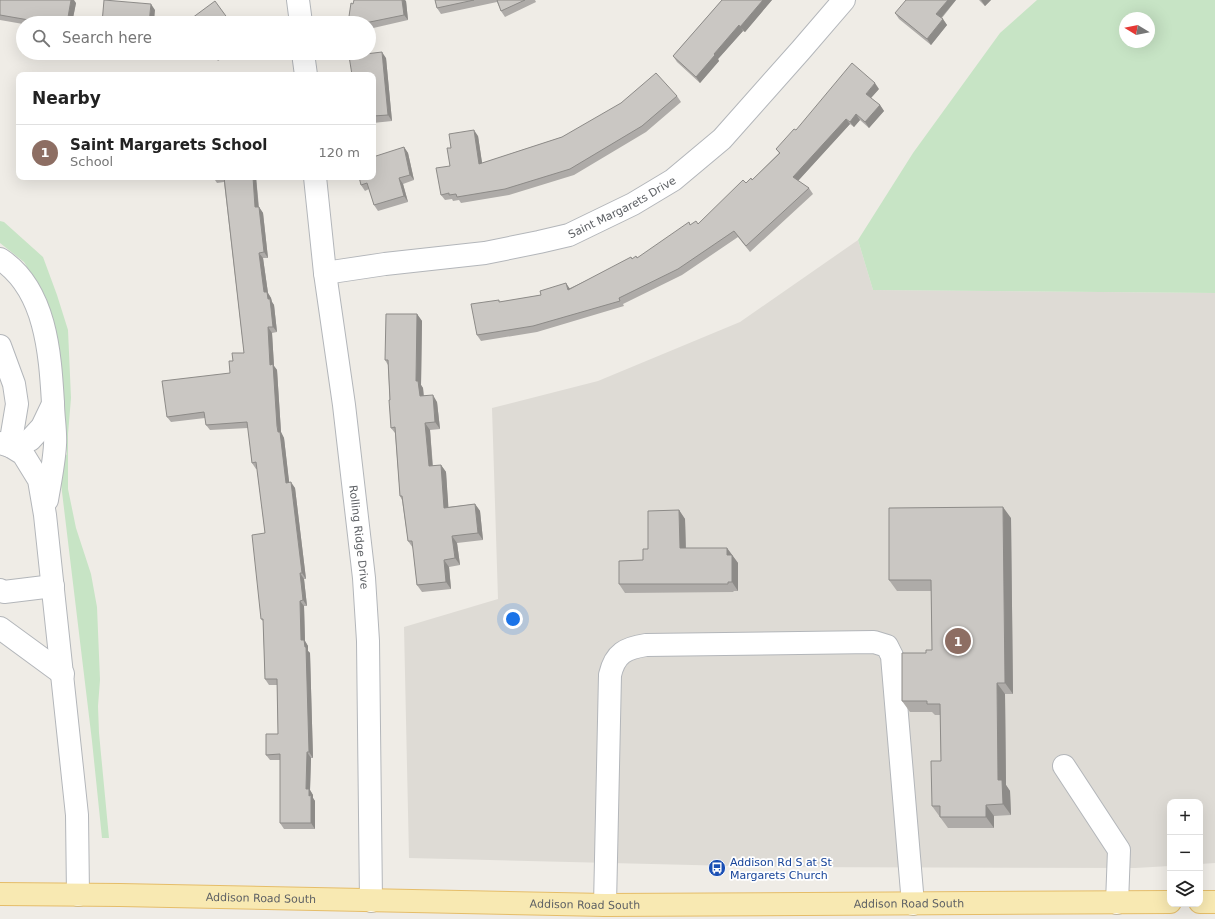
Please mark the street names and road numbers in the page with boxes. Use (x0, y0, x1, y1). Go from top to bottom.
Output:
street label: Saint Margarets Drive (566, 174, 679, 241)
street label: Rolling Ridge Drive (346, 484, 371, 590)
street label: Addison Road South (206, 891, 316, 906)
street label: Addison Road South (530, 897, 640, 912)
street label: Addison Road South (854, 897, 964, 911)

